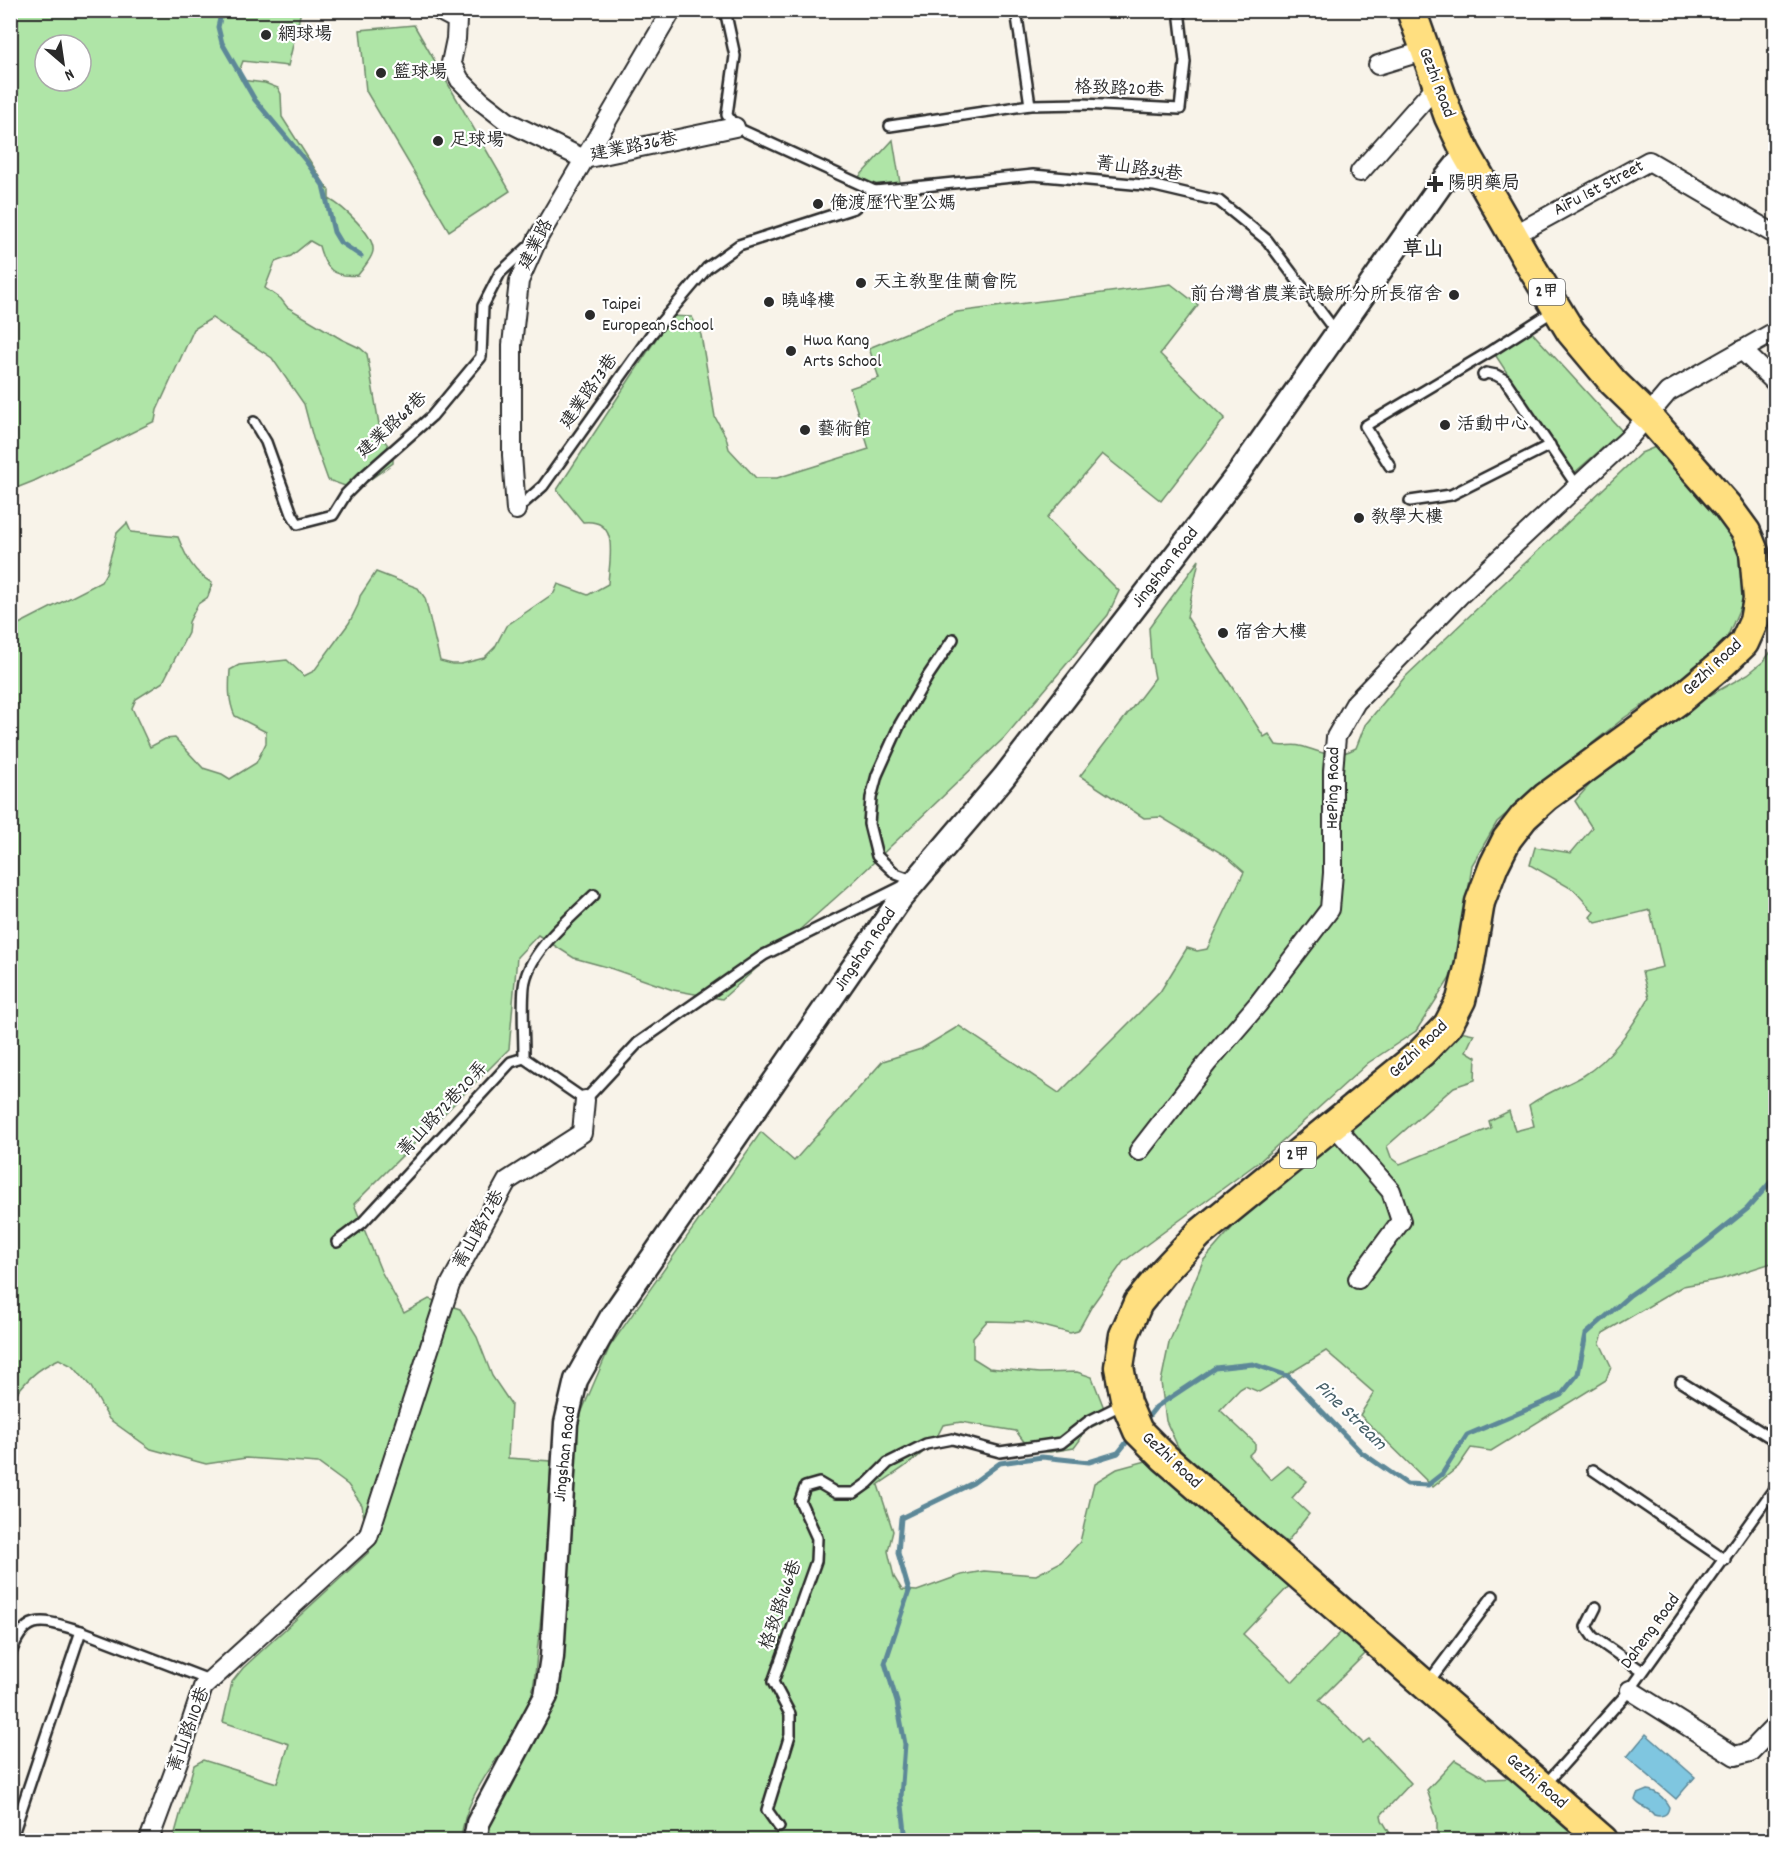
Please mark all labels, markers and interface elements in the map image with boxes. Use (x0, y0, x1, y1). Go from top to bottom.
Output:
place label: 網球場 (278, 23, 332, 48)
marker: 網球場 (259, 28, 273, 42)
north arrow (33, 33, 93, 93)
street label: Gezhi Road (1411, 44, 1461, 122)
place label: 籃球場 (393, 61, 447, 86)
text: N (60, 62, 78, 86)
marker: 籃球場 (374, 66, 388, 80)
street label: 格致路20巷 (1074, 76, 1164, 104)
street label: 建業路36巷 (588, 127, 680, 169)
place label: 足球場 (450, 129, 504, 154)
marker: 足球場 (431, 134, 445, 148)
street label: 菁山路34巷 (1094, 152, 1184, 188)
street label: AiFu 1st Street (1549, 155, 1649, 223)
place label: 陽明藥局 (1448, 172, 1520, 197)
marker: 陽明藥局 (1426, 175, 1444, 193)
place label: 俺渡歷代聖公媽 (830, 192, 956, 217)
marker: 俺渡歷代聖公媽 (811, 197, 825, 211)
street label: 建業路 (514, 215, 560, 275)
district label: 草山 (1402, 236, 1444, 266)
place label: 天主教聖佳蘭會院 (873, 271, 1017, 296)
marker: 天主教聖佳蘭會院 (854, 276, 868, 290)
road number: 2甲 (1529, 279, 1565, 305)
place label: 前台灣省農業試驗所分所長宿舍 (1190, 283, 1442, 308)
marker: 前台灣省農業試驗所分所長宿舍 (1447, 288, 1461, 302)
place label: 曉峰樓 (781, 290, 835, 315)
place label: Taipei European School (602, 293, 714, 339)
marker: 曉峰樓 (762, 295, 776, 309)
marker: Taipei European School (583, 308, 597, 322)
place label: Hwa Kang Arts School (803, 329, 882, 375)
marker: Hwa Kang Arts School (784, 344, 798, 358)
street label: 建業路73巷 (555, 349, 625, 435)
street label: 建業路68巷 (352, 387, 434, 465)
place label: 活動中心 (1457, 413, 1529, 438)
place label: 藝術館 (817, 418, 871, 443)
marker: 活動中心 (1438, 418, 1452, 432)
marker: 藝術館 (798, 423, 812, 437)
place label: 教學大樓 (1371, 506, 1443, 531)
marker: 教學大樓 (1352, 511, 1366, 525)
street label: Jingshan Road (1126, 522, 1206, 614)
place label: 宿舍大樓 (1235, 621, 1307, 646)
marker: 宿舍大樓 (1216, 626, 1230, 640)
street label: GeZhi Road (1677, 634, 1749, 702)
street label: HePing Road (1321, 746, 1347, 830)
street label: Jingshan Road (829, 903, 903, 997)
street label: GeZhi Road (1384, 1015, 1454, 1085)
street label: 菁山路72巷20弄 (393, 1057, 495, 1163)
road number: 2甲 (1280, 1142, 1316, 1168)
street label: 菁山路72巷 (448, 1186, 512, 1274)
water label: Pine Stream (1308, 1374, 1393, 1458)
street label: Jingshan Road (549, 1405, 583, 1503)
street label: GeZhi Road (1135, 1427, 1207, 1495)
street label: 格致路166巷 (755, 1557, 809, 1653)
street label: Daheng Road (1615, 1589, 1687, 1675)
street label: 菁山路110巷 (163, 1684, 217, 1776)
street label: GeZhi Road (1500, 1748, 1572, 1816)

